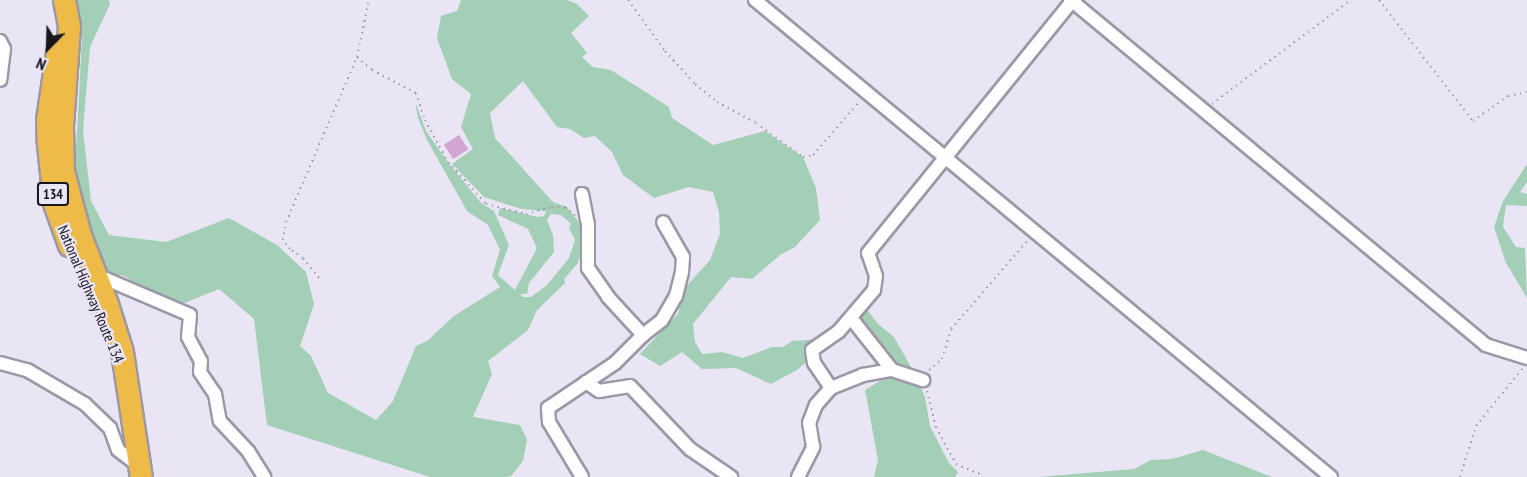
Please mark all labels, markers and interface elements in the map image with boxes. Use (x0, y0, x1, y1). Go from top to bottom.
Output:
north arrow (18, 18, 78, 78)
text: N (33, 54, 49, 75)
road number: 134 (36, 183, 70, 205)
street label: National Highway Route 134 (54, 222, 128, 366)

